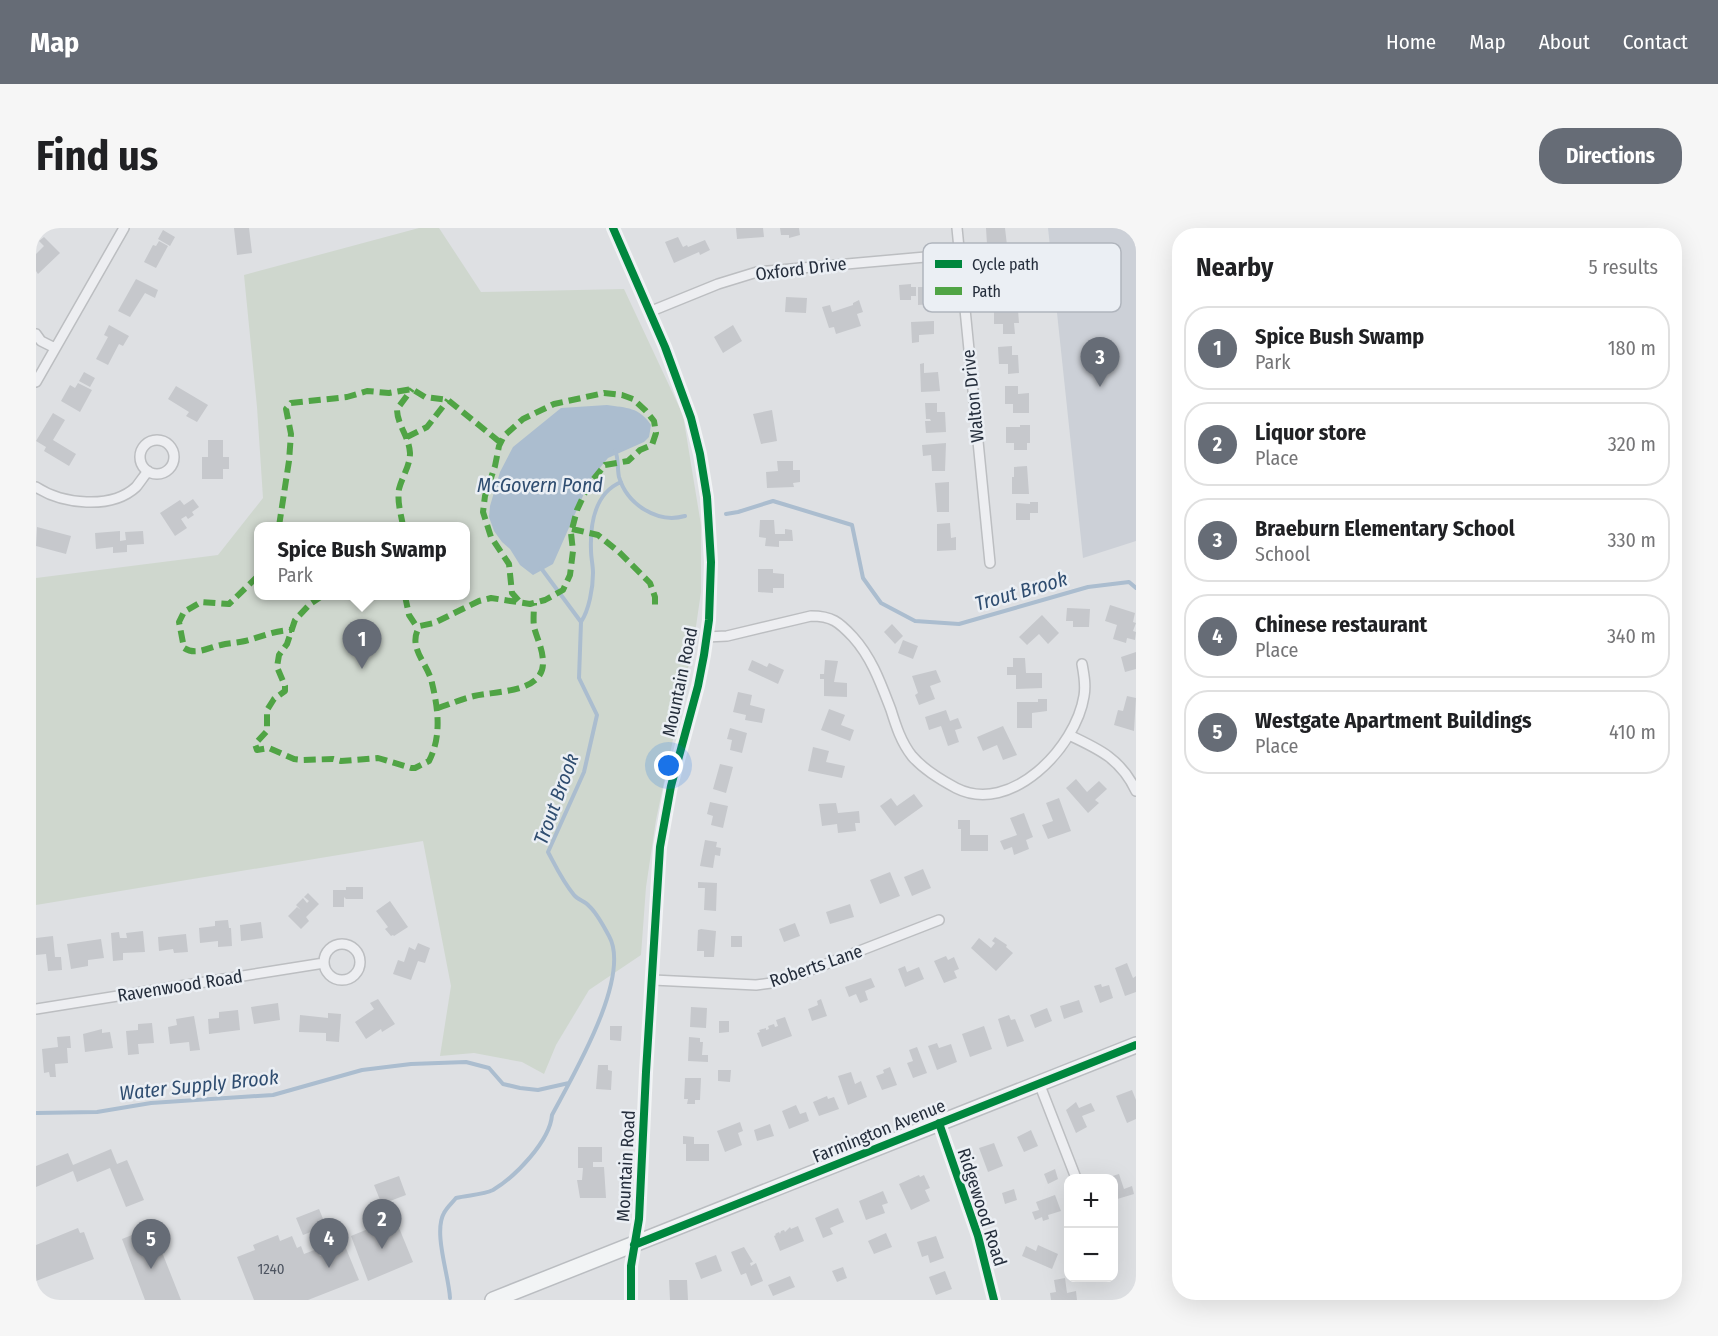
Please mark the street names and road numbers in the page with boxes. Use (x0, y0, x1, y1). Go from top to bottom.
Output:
street label: Oxford Drive (754, 252, 848, 285)
street label: Walton Drive (957, 348, 989, 444)
street label: Mountain Road (658, 625, 702, 739)
street label: Roberts Lane (767, 940, 865, 992)
street label: Ravenwood Road (116, 965, 244, 1007)
street label: Farmington Avenue (809, 1094, 949, 1168)
street label: Mountain Road (612, 1110, 640, 1222)
street label: Ridgewood Road (953, 1145, 1011, 1269)

